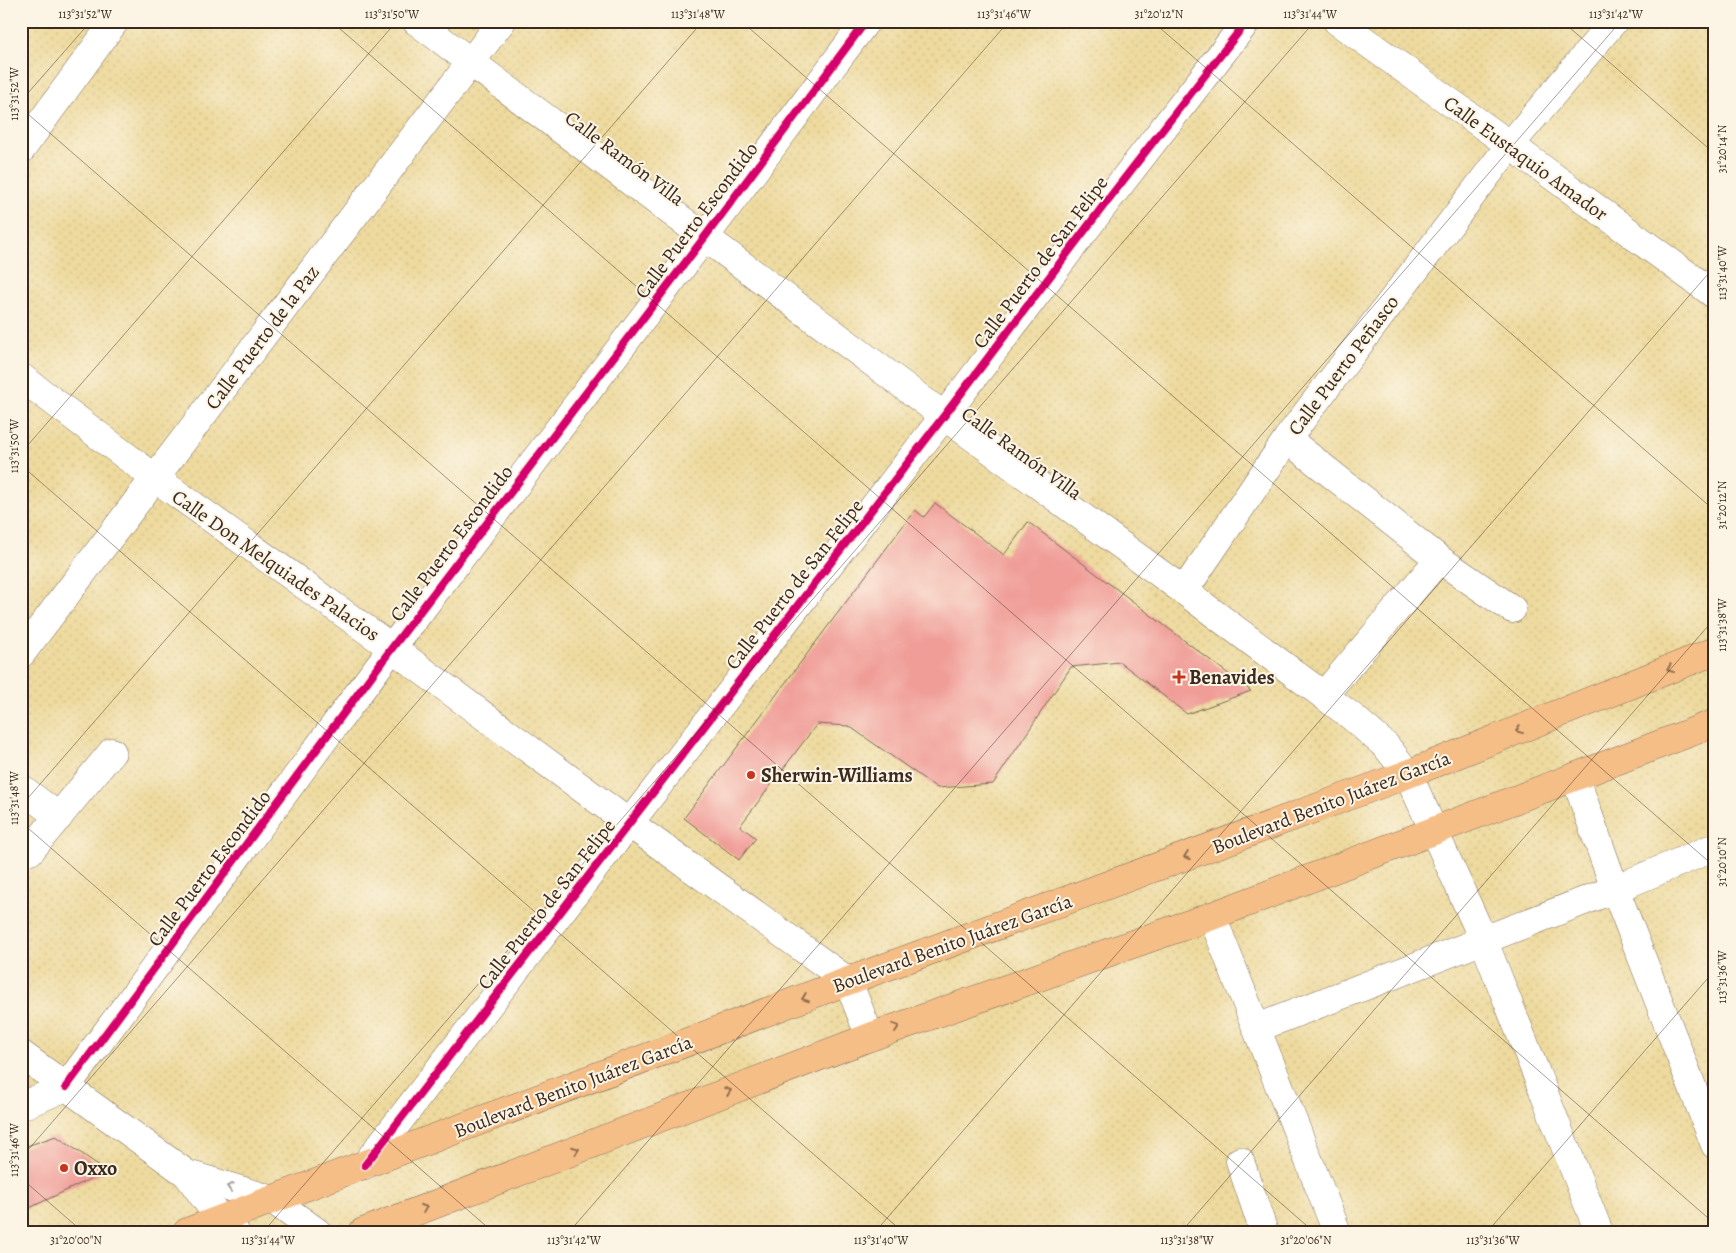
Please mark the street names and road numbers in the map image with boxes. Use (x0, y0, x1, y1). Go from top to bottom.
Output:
street label: Calle Eustaquio Amador (1438, 90, 1614, 227)
street label: Calle Ramón Villa (559, 104, 691, 213)
street label: Calle Puerto Escondido (629, 136, 764, 304)
street label: Calle Puerto de San Felipe (966, 170, 1114, 354)
street label: Calle Puerto de la Paz (199, 260, 326, 415)
street label: Calle Puerto Peñasco (1282, 290, 1405, 441)
street label: Calle Ramón Villa (956, 400, 1088, 507)
street label: Calle Puerto Escondido (384, 459, 519, 627)
street label: Calle Don Melquiades Palacios (166, 483, 385, 648)
street label: Calle Puerto de San Felipe (719, 493, 870, 675)
street label: Boulevard Benito Juárez García (1208, 744, 1455, 860)
street label: Calle Puerto Escondido (142, 784, 277, 952)
street label: Calle Puerto de San Felipe (471, 813, 622, 995)
street label: Boulevard Benito Juárez García (829, 887, 1076, 999)
street label: Boulevard Benito Juárez García (450, 1028, 697, 1144)

